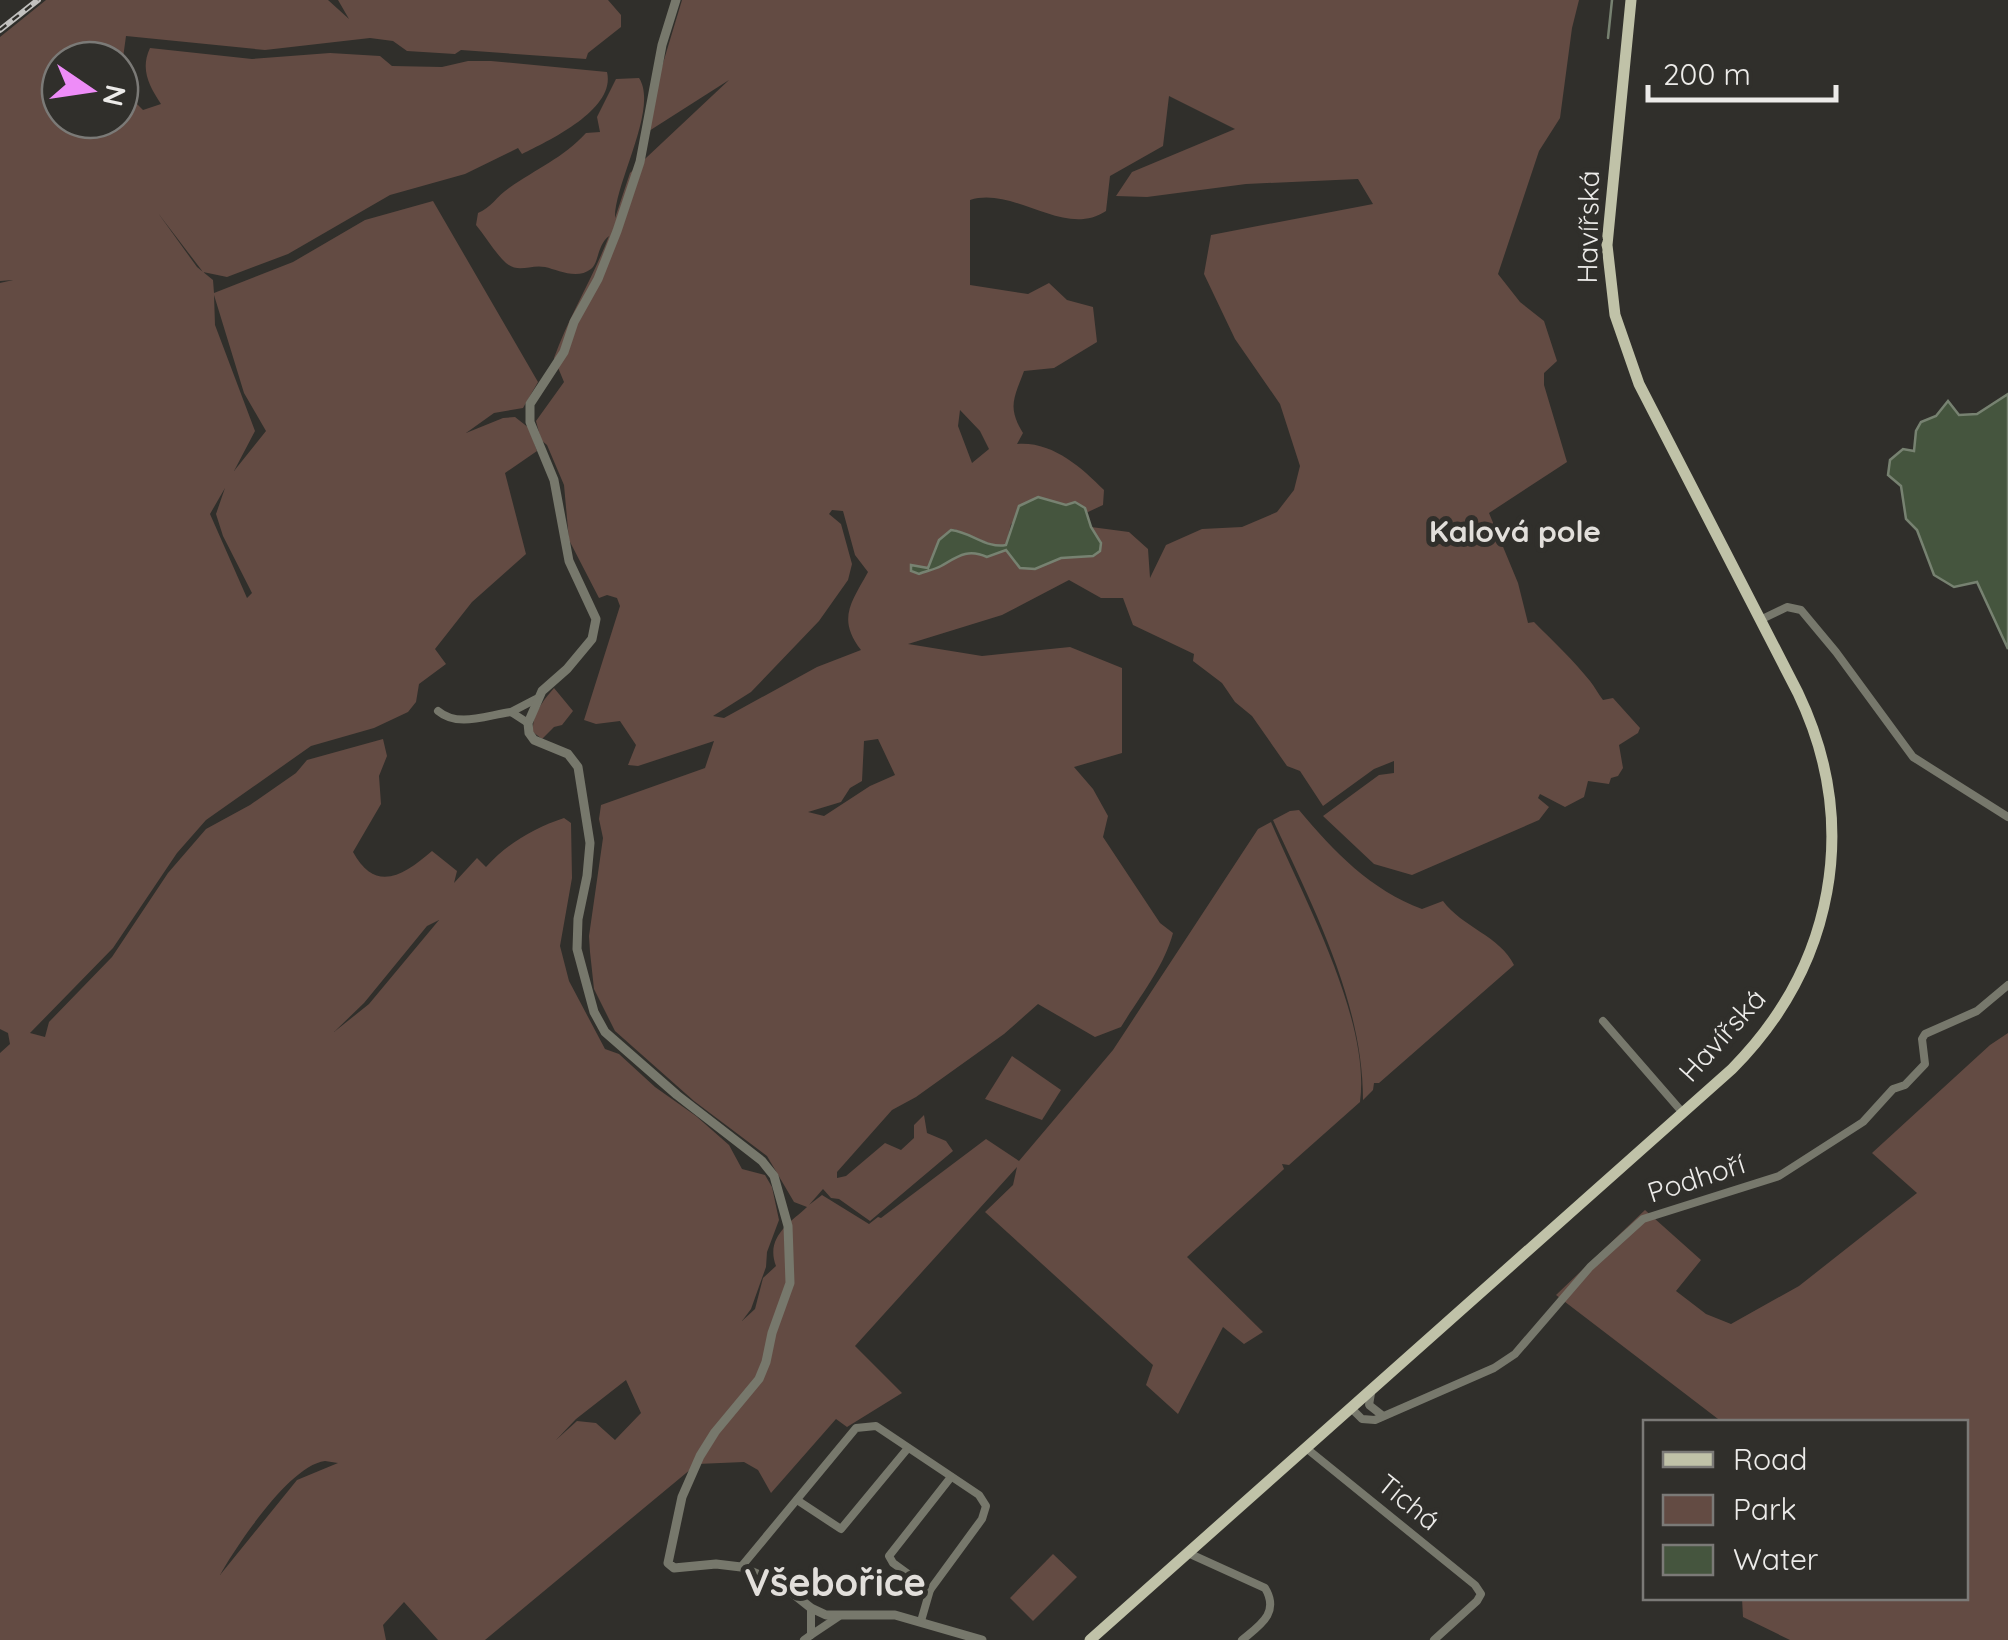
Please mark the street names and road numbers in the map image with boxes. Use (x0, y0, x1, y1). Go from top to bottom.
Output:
street label: Havířská (1569, 170, 1606, 284)
street label: Havířská (1671, 981, 1773, 1088)
street label: Podhoří (1643, 1145, 1749, 1210)
street label: Tichá (1371, 1466, 1448, 1537)

